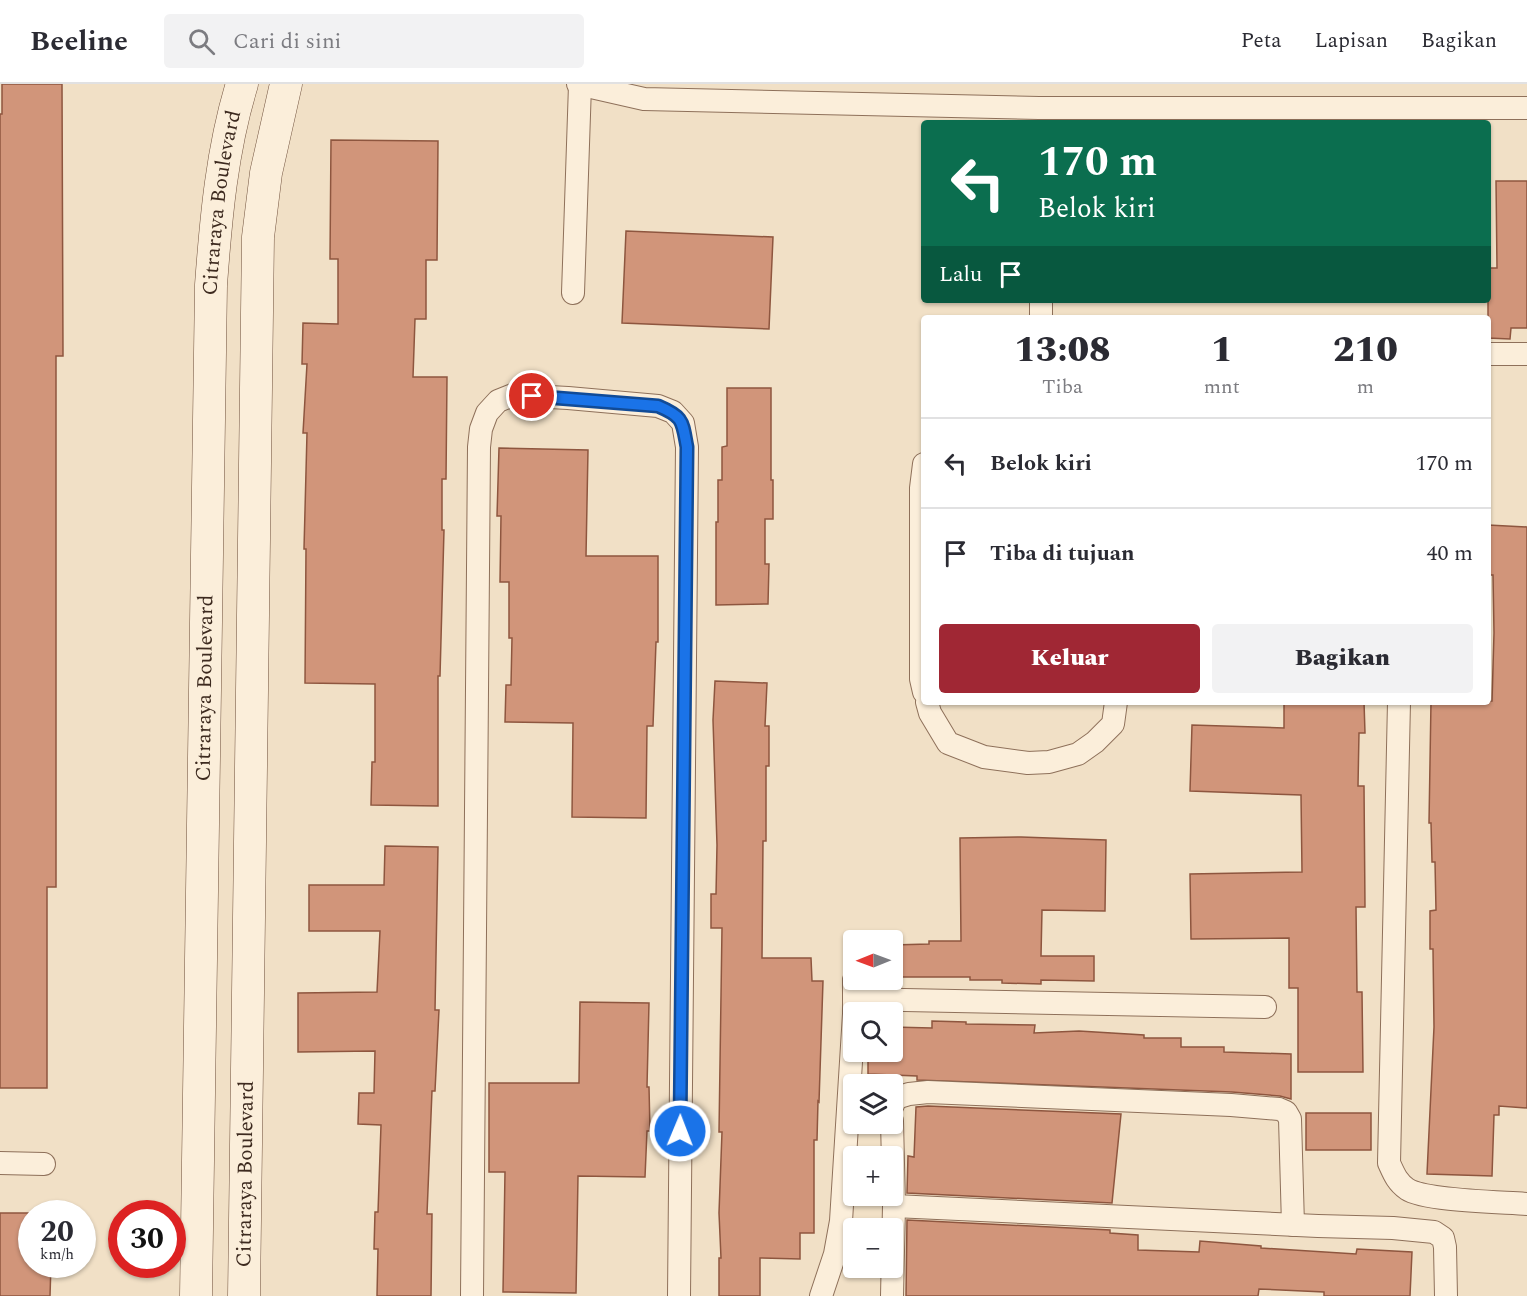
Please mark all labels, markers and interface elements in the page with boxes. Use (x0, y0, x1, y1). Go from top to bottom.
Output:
search box (164, 14, 584, 68)
text: Beeline (30, 20, 128, 63)
icon: search (185, 25, 218, 58)
text: Cari di sini (233, 25, 342, 58)
text: Peta (1241, 25, 1281, 57)
text: Lapisan (1314, 25, 1388, 57)
text: Bagikan (1421, 25, 1497, 57)
street label: Citraraya Boulevard (195, 107, 250, 296)
text: 170 m (1038, 131, 1157, 194)
icon: left (939, 144, 1017, 222)
text: Belok kiri (1038, 188, 1156, 230)
text: Lalu (939, 258, 982, 291)
icon: arrive (994, 258, 1027, 291)
text: 13:08 (1014, 323, 1111, 378)
text: 1 (1211, 323, 1233, 378)
text: 210 (1333, 323, 1398, 378)
pin (506, 370, 557, 421)
text: Tiba (1042, 372, 1083, 402)
text: mnt (1204, 372, 1240, 402)
text: m (1357, 372, 1374, 402)
icon: arrive (515, 379, 548, 412)
icon: left (939, 447, 972, 480)
text: Belok kiri (990, 447, 1092, 480)
text: 170 m (1416, 447, 1473, 480)
icon: arrive (939, 537, 972, 570)
text: Tiba di tujuan (990, 537, 1135, 570)
text: 40 m (1427, 537, 1473, 570)
street label: Citraraya Boulevard (188, 595, 222, 782)
button: Keluar (939, 624, 1200, 693)
button: Bagikan (1212, 624, 1473, 693)
north arrow (843, 930, 903, 990)
map controls (843, 930, 903, 1278)
button: search (843, 1002, 903, 1062)
button: layers (843, 1074, 903, 1134)
street label: Citraraya Boulevard (228, 1080, 263, 1268)
position arrow (648, 1099, 712, 1163)
button: + (843, 1146, 903, 1206)
speed limit sign: 30 (108, 1200, 186, 1278)
text: 20 (40, 1209, 74, 1255)
button: − (843, 1218, 903, 1278)
text: km/h (40, 1243, 74, 1266)

